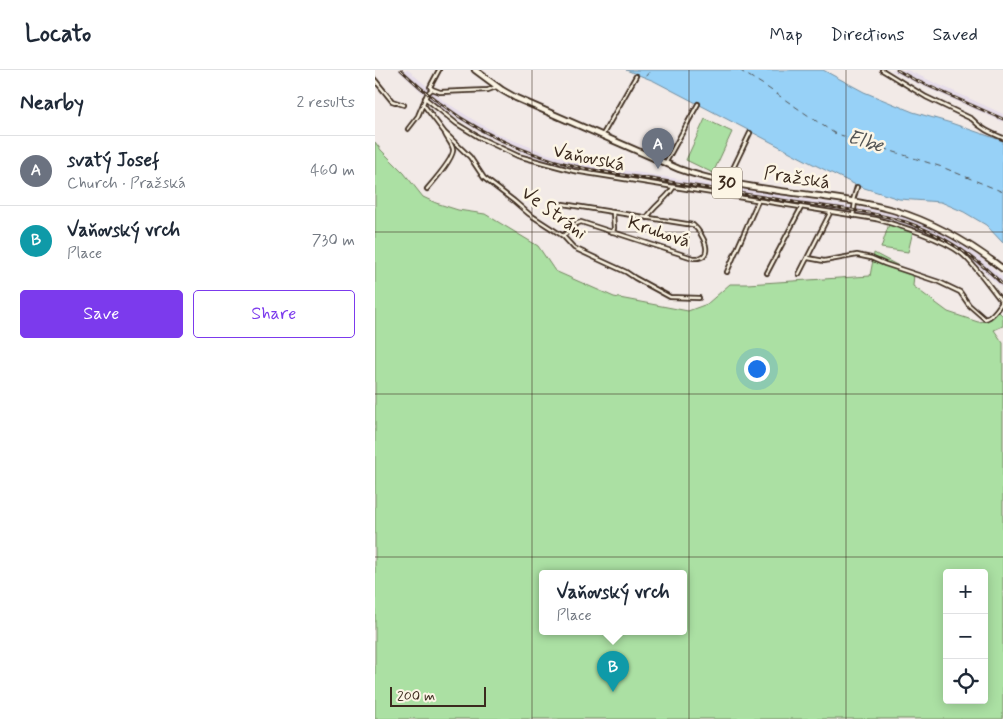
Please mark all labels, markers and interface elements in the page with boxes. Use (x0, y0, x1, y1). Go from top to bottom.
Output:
text: Locato (25, 19, 91, 50)
text: Map (770, 23, 803, 47)
text: Directions (831, 23, 905, 47)
text: Saved (933, 23, 978, 47)
text: Nearby (20, 89, 84, 117)
text: 2 results (297, 92, 355, 113)
water label: Elbe (844, 124, 888, 161)
pin: A (642, 128, 674, 169)
street label: Vaňovská (551, 138, 627, 178)
text: svatý Josef (67, 148, 159, 173)
text: A (31, 160, 41, 181)
text: 460 m (310, 160, 355, 181)
street label: Pražská (762, 160, 832, 196)
road number: 30 (712, 168, 742, 198)
text: Church · Pražská (67, 173, 186, 194)
street label: Ve Stráni (516, 181, 592, 245)
street label: Kruhová (625, 210, 693, 254)
text: Vaňovský vrch (67, 218, 180, 243)
text: B (31, 230, 41, 251)
text: 730 m (312, 230, 355, 251)
text: Place (67, 243, 102, 264)
button: Save (20, 290, 183, 338)
button: Share (193, 290, 355, 338)
your location (744, 356, 770, 382)
map controls (943, 569, 988, 704)
button: + (943, 569, 988, 614)
popup (539, 570, 687, 635)
text: Vaňovský vrch (556, 580, 670, 605)
text: Place (556, 605, 592, 626)
button: − (943, 614, 988, 659)
pin: B (597, 651, 629, 692)
button: locate (943, 659, 988, 704)
scale bar (390, 684, 486, 707)
text: 200 m (397, 687, 435, 705)

